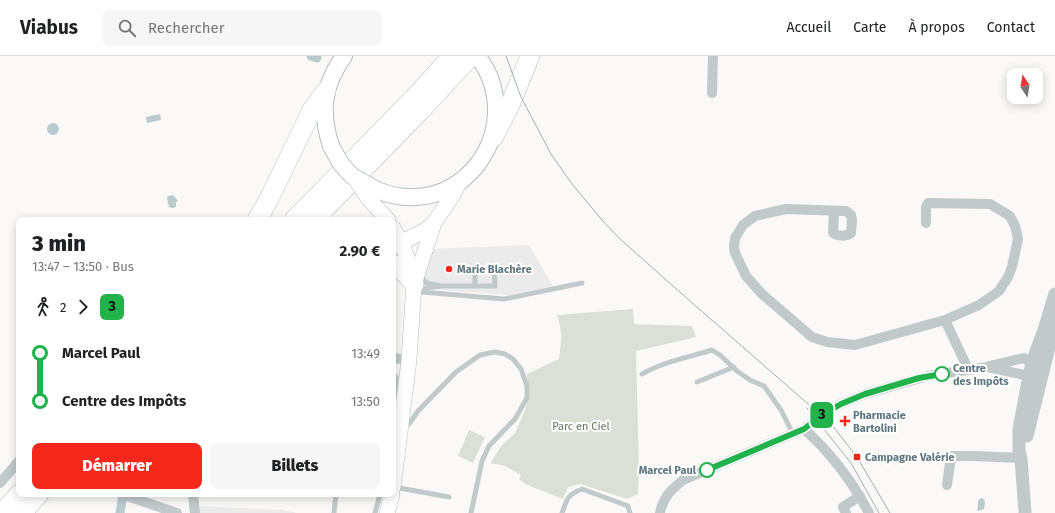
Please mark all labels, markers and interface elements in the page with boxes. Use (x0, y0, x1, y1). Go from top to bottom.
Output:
search box (102, 10, 382, 46)
text: Viabus (20, 16, 78, 39)
icon: search (116, 17, 138, 39)
text: Rechercher (148, 19, 224, 37)
text: Accueil (786, 19, 831, 36)
text: Carte (853, 19, 886, 36)
text: À propos (908, 19, 965, 36)
text: Contact (987, 19, 1035, 36)
north arrow (1007, 68, 1043, 104)
map controls (1007, 68, 1043, 104)
text: 3 min (32, 230, 86, 257)
text: 2.90 € (339, 242, 380, 260)
text: 13:47 – 13:50 · Bus (32, 259, 134, 274)
place label: Marie Blachère (457, 263, 532, 276)
marker: Marie Blachère (444, 264, 454, 274)
icon: walk (32, 296, 54, 318)
icon: forward (72, 296, 94, 318)
text: 3 (108, 298, 116, 315)
text: 2 (60, 300, 66, 315)
text: Marcel Paul (62, 344, 140, 362)
text: 13:49 (351, 346, 380, 361)
place label: Centre des Impôts (953, 362, 1009, 388)
marker: Centre des Impôts (934, 366, 950, 382)
text: Centre des Impôts (62, 392, 186, 410)
text: 13:50 (351, 394, 380, 409)
line badge: 3 (809, 402, 835, 428)
text: 3 (818, 406, 826, 423)
place label: Pharmacie Bartolini (853, 409, 906, 435)
marker: Pharmacie Bartolini (840, 416, 850, 426)
park label: Parc en Ciel (552, 420, 610, 433)
button: Démarrer (32, 443, 202, 489)
button: Billets (210, 443, 380, 489)
place label: Campagne Valérie (865, 451, 955, 464)
marker: Campagne Valérie (852, 452, 862, 462)
marker: Marcel Paul (699, 462, 715, 478)
place label: Marcel Paul (639, 464, 697, 477)

